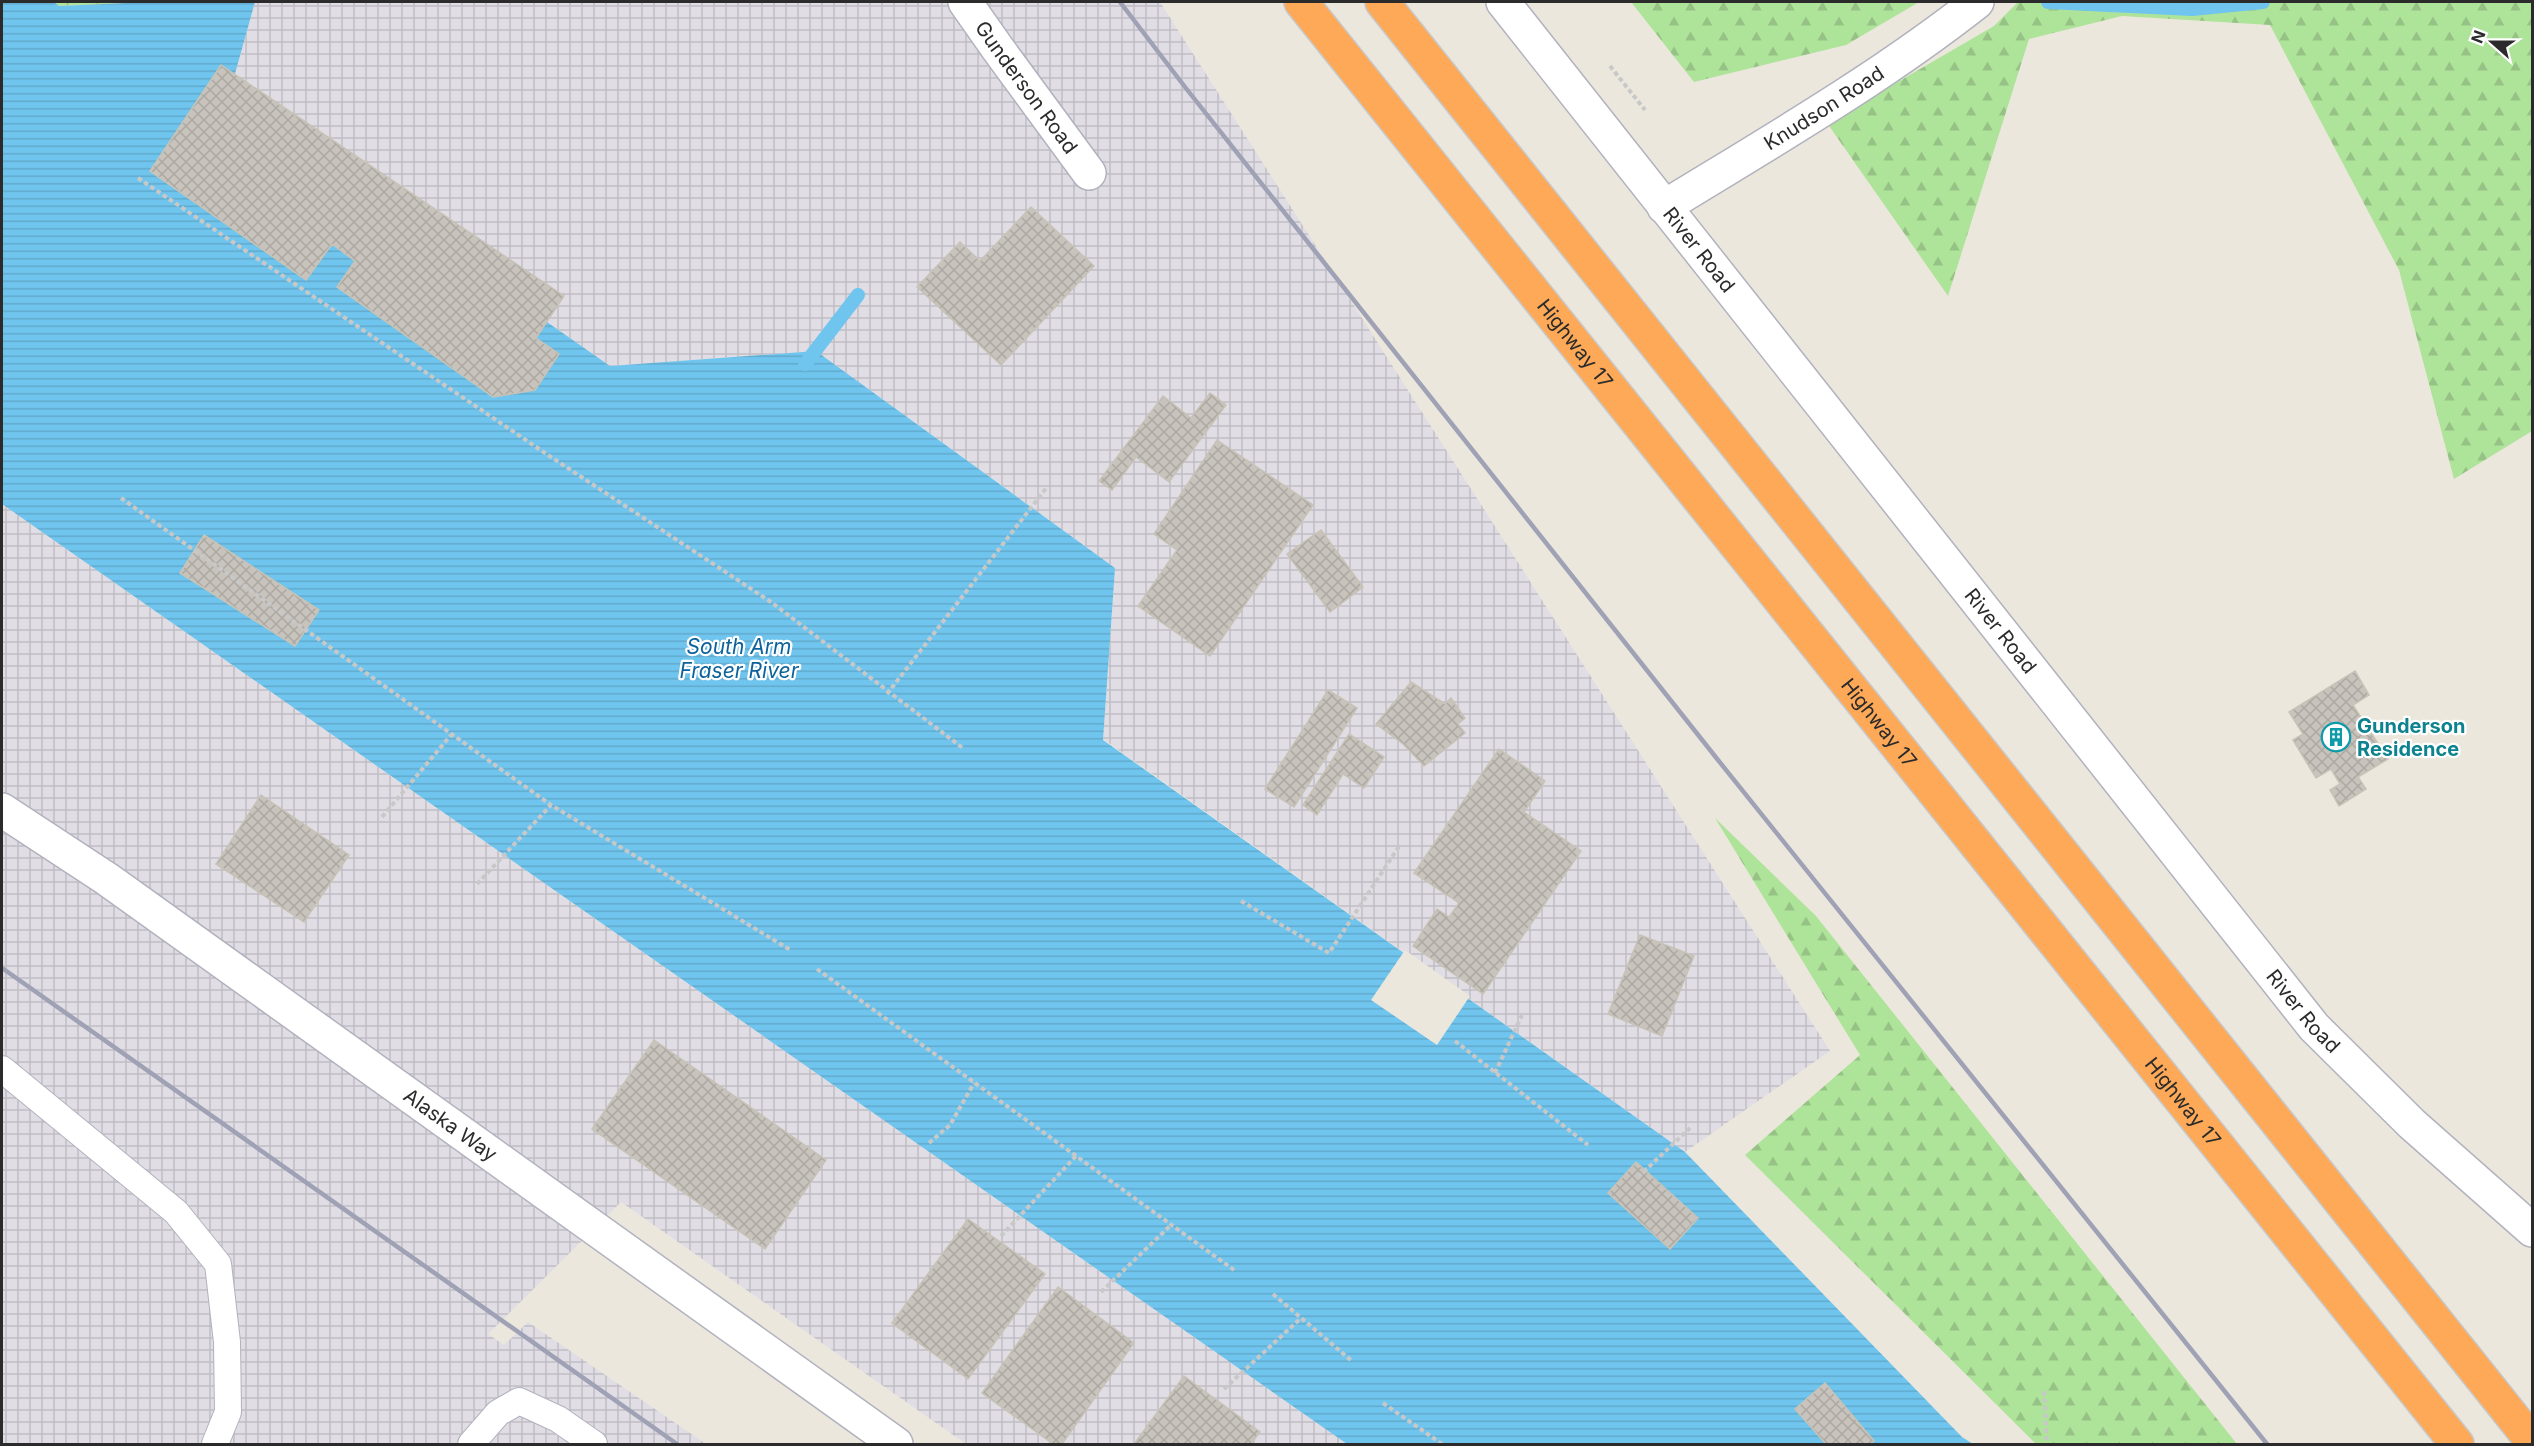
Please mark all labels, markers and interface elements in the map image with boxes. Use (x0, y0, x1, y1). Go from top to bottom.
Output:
north arrow (2462, 12, 2522, 72)
street label: Gunderson Road (970, 16, 1083, 158)
text: N (2466, 27, 2490, 46)
street label: Knudson Road (1759, 61, 1888, 155)
street label: River Road (1658, 203, 1740, 297)
street label: Highway 17 (1532, 294, 1618, 393)
street label: River Road (1960, 584, 2042, 678)
water label: South Arm Fraser River (679, 634, 800, 683)
street label: Highway 17 (1836, 674, 1922, 772)
place label: Gunderson Residence (2357, 714, 2466, 761)
building icon: Gunderson Residence (2320, 721, 2352, 753)
street label: River Road (2261, 965, 2345, 1058)
street label: Highway 17 (2140, 1053, 2226, 1152)
street label: Alaska Way (399, 1083, 502, 1166)

